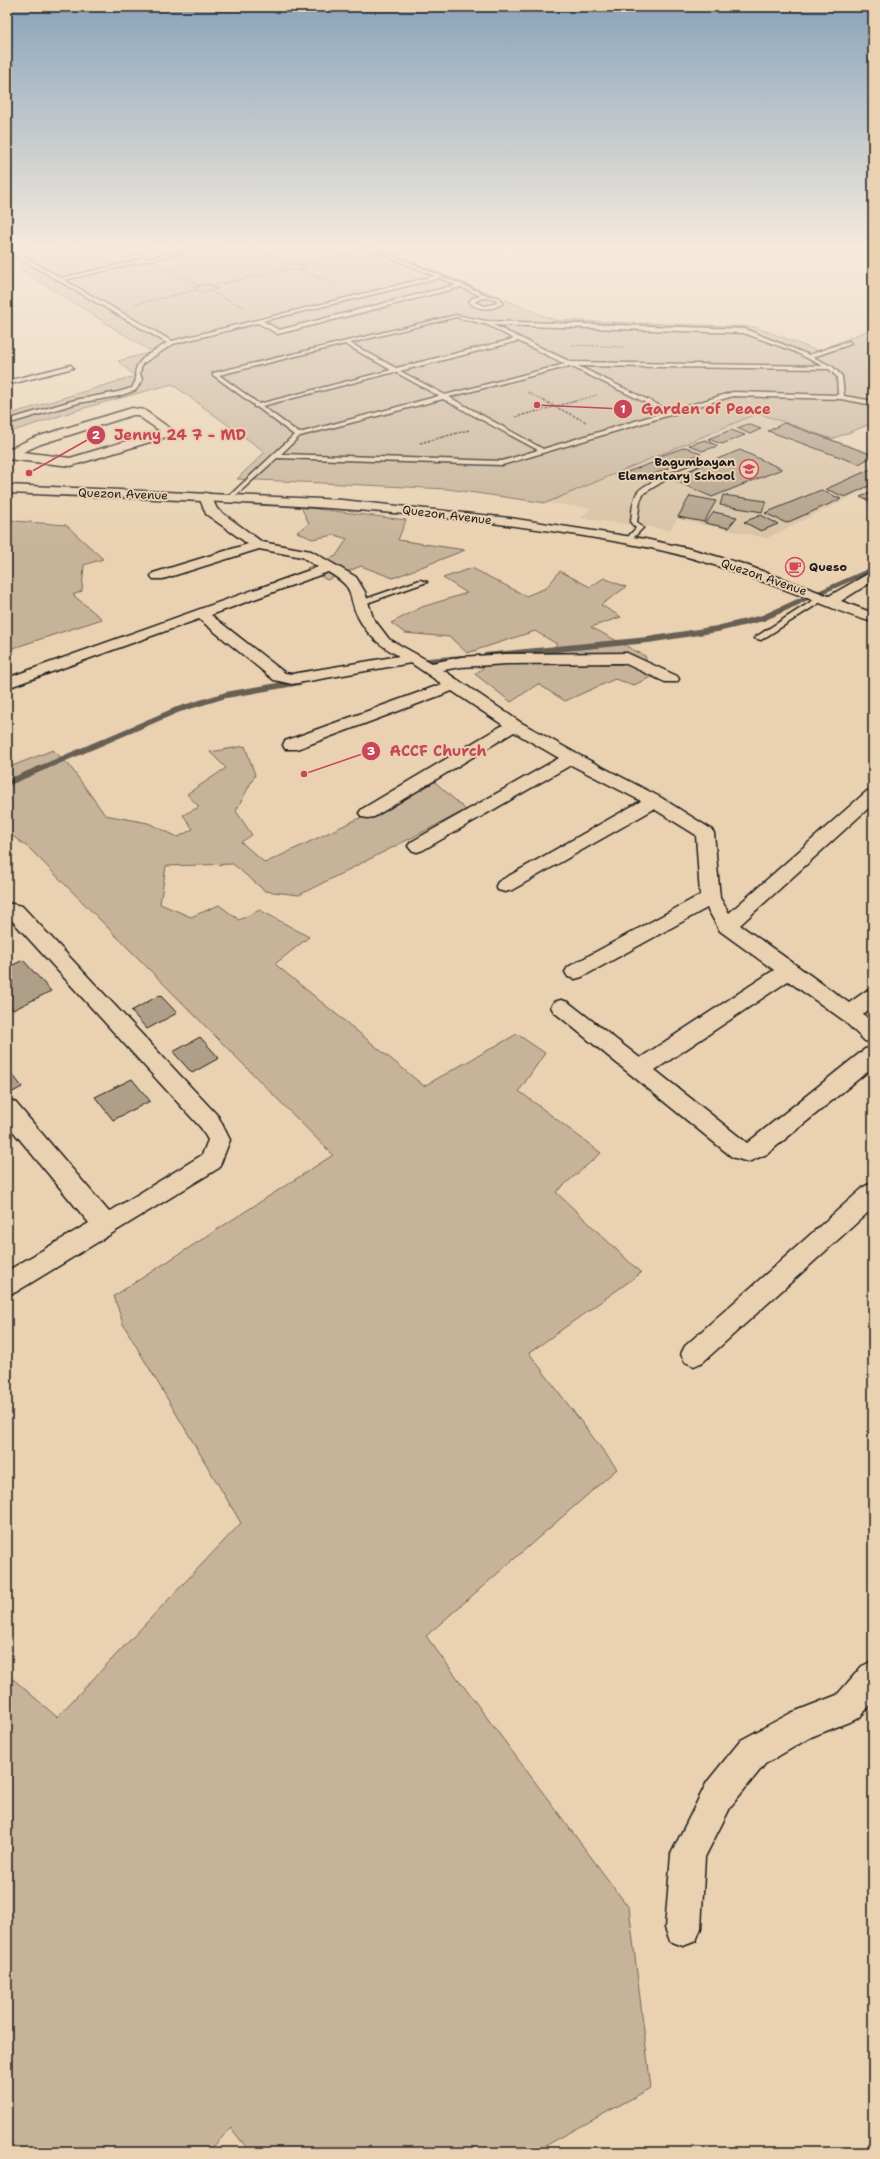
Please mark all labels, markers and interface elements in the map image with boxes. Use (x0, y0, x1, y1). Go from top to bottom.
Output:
callout: Garden of Peace (613, 395, 779, 422)
text: Garden of Peace (641, 399, 771, 419)
text: 1 (620, 401, 626, 417)
callout: Jenny 24 7 - MD (86, 422, 254, 449)
text: Jenny 24 7 - MD (114, 425, 246, 445)
text: 2 (92, 427, 101, 443)
place label: Bagumbayan Elementary School (618, 454, 735, 484)
school or university icon: Bagumbayan Elementary School (738, 458, 760, 480)
street label: Quezon Avenue (78, 484, 168, 504)
street label: Quezon Avenue (401, 502, 493, 528)
street label: Quezon Avenue (719, 555, 809, 599)
cafe icon: Queso (784, 556, 806, 578)
place label: Queso (809, 559, 847, 575)
callout: ACCF Church (361, 738, 495, 765)
text: ACCF Church (389, 741, 487, 761)
text: 3 (367, 743, 375, 759)

